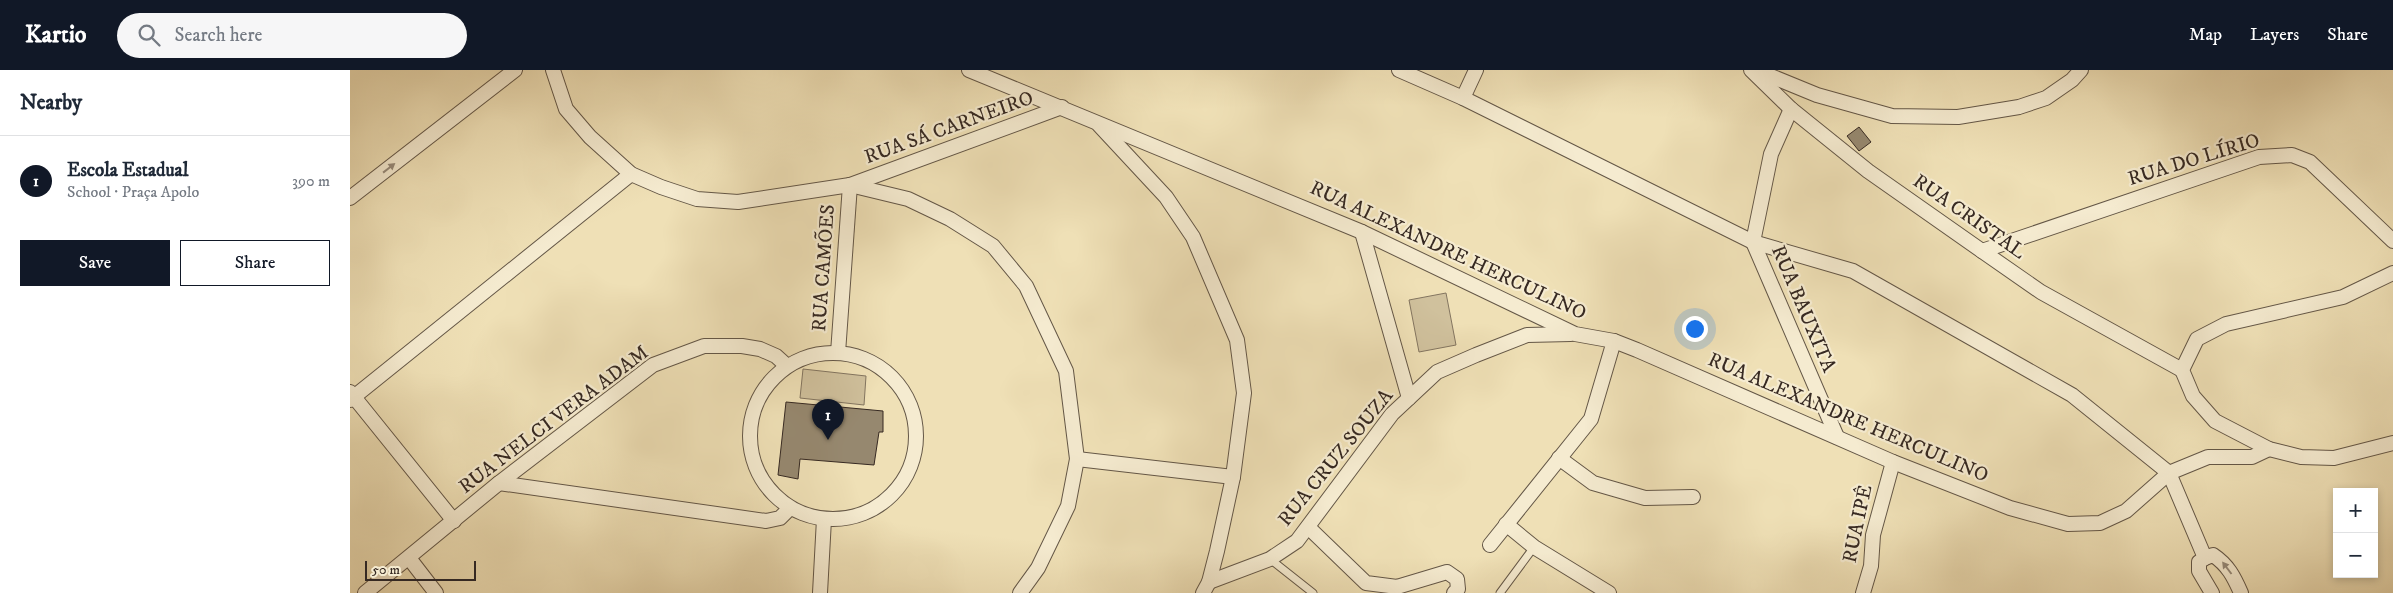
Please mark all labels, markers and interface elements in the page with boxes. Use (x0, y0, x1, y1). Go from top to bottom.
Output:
search box (117, 13, 467, 58)
text: Kartio (25, 20, 87, 50)
icon: search (135, 21, 163, 49)
text: Search here (175, 24, 262, 47)
text: Map (2189, 24, 2222, 46)
text: Layers (2250, 24, 2299, 46)
text: Share (2327, 24, 2368, 46)
street label: RUA SÁ CARNEIRO (861, 85, 1037, 170)
text: Nearby (20, 90, 82, 116)
street label: RUA DO LÍRIO (2125, 127, 2263, 192)
text: Escola Estadual (67, 159, 188, 182)
one-way arrow (382, 162, 395, 173)
street label: RUA CRISTAL (1908, 169, 2031, 265)
text: 1 (33, 171, 39, 191)
text: 390 m (292, 171, 330, 191)
street label: RUA ALEXANDRE HERCULINO (1306, 176, 1590, 326)
text: School · Praça Apolo (67, 182, 199, 202)
street label: RUA CAMÕES (806, 203, 841, 333)
button: Save (20, 240, 170, 286)
button: Share (180, 240, 330, 286)
street label: RUA BAUXITA (1765, 242, 1841, 376)
your location (1682, 316, 1708, 342)
street label: RUA NELCI VERA ADAM (454, 340, 654, 500)
street label: RUA ALEXANDRE HERCULINO (1704, 347, 1992, 489)
street label: RUA CRUZ SOUZA (1273, 384, 1399, 532)
pin: 1 (812, 399, 844, 440)
street label: RUA IPÊ (1838, 483, 1878, 565)
map controls (2333, 488, 2378, 578)
button: + (2333, 488, 2378, 533)
button: − (2333, 533, 2378, 578)
scale bar (365, 558, 476, 581)
text: 50 m (372, 561, 400, 579)
one-way arrow (2222, 562, 2233, 575)

